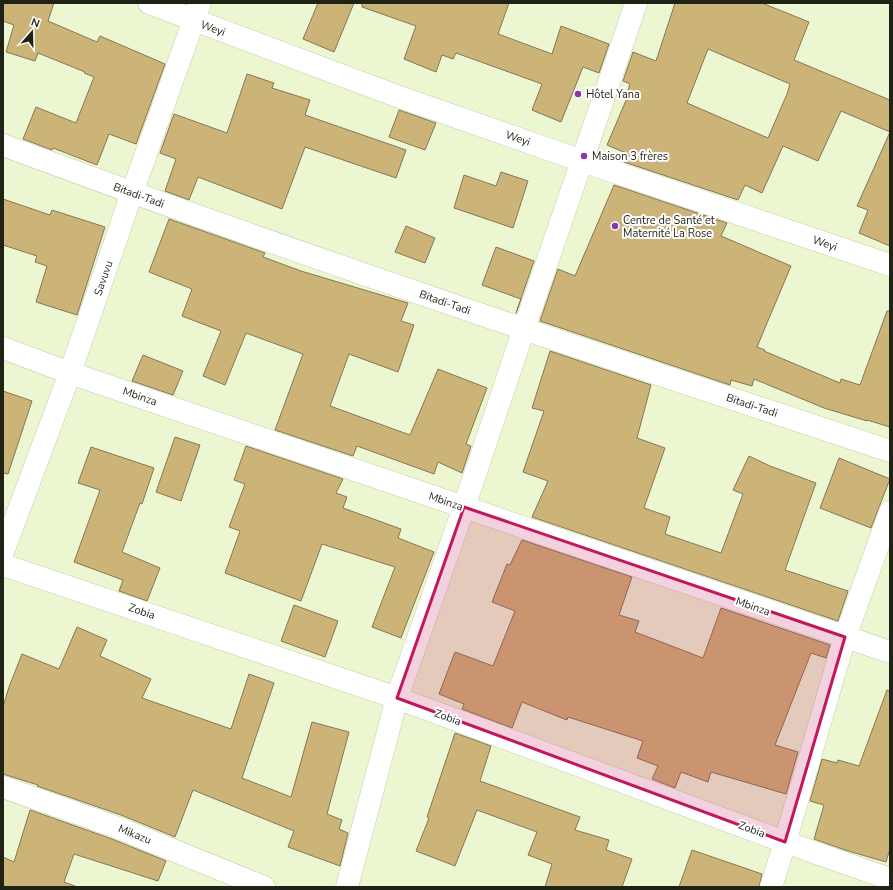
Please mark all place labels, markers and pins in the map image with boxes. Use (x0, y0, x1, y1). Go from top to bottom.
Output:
place label: Hôtel Yana (586, 87, 640, 102)
marker: Hôtel Yana (573, 89, 583, 99)
place label: Maison 3 frères (592, 149, 668, 164)
marker: Maison 3 frères (579, 151, 589, 161)
place label: Centre de Santé et Maternité La Rose (623, 213, 715, 241)
marker: Centre de Santé et Maternité La Rose (610, 221, 620, 231)

